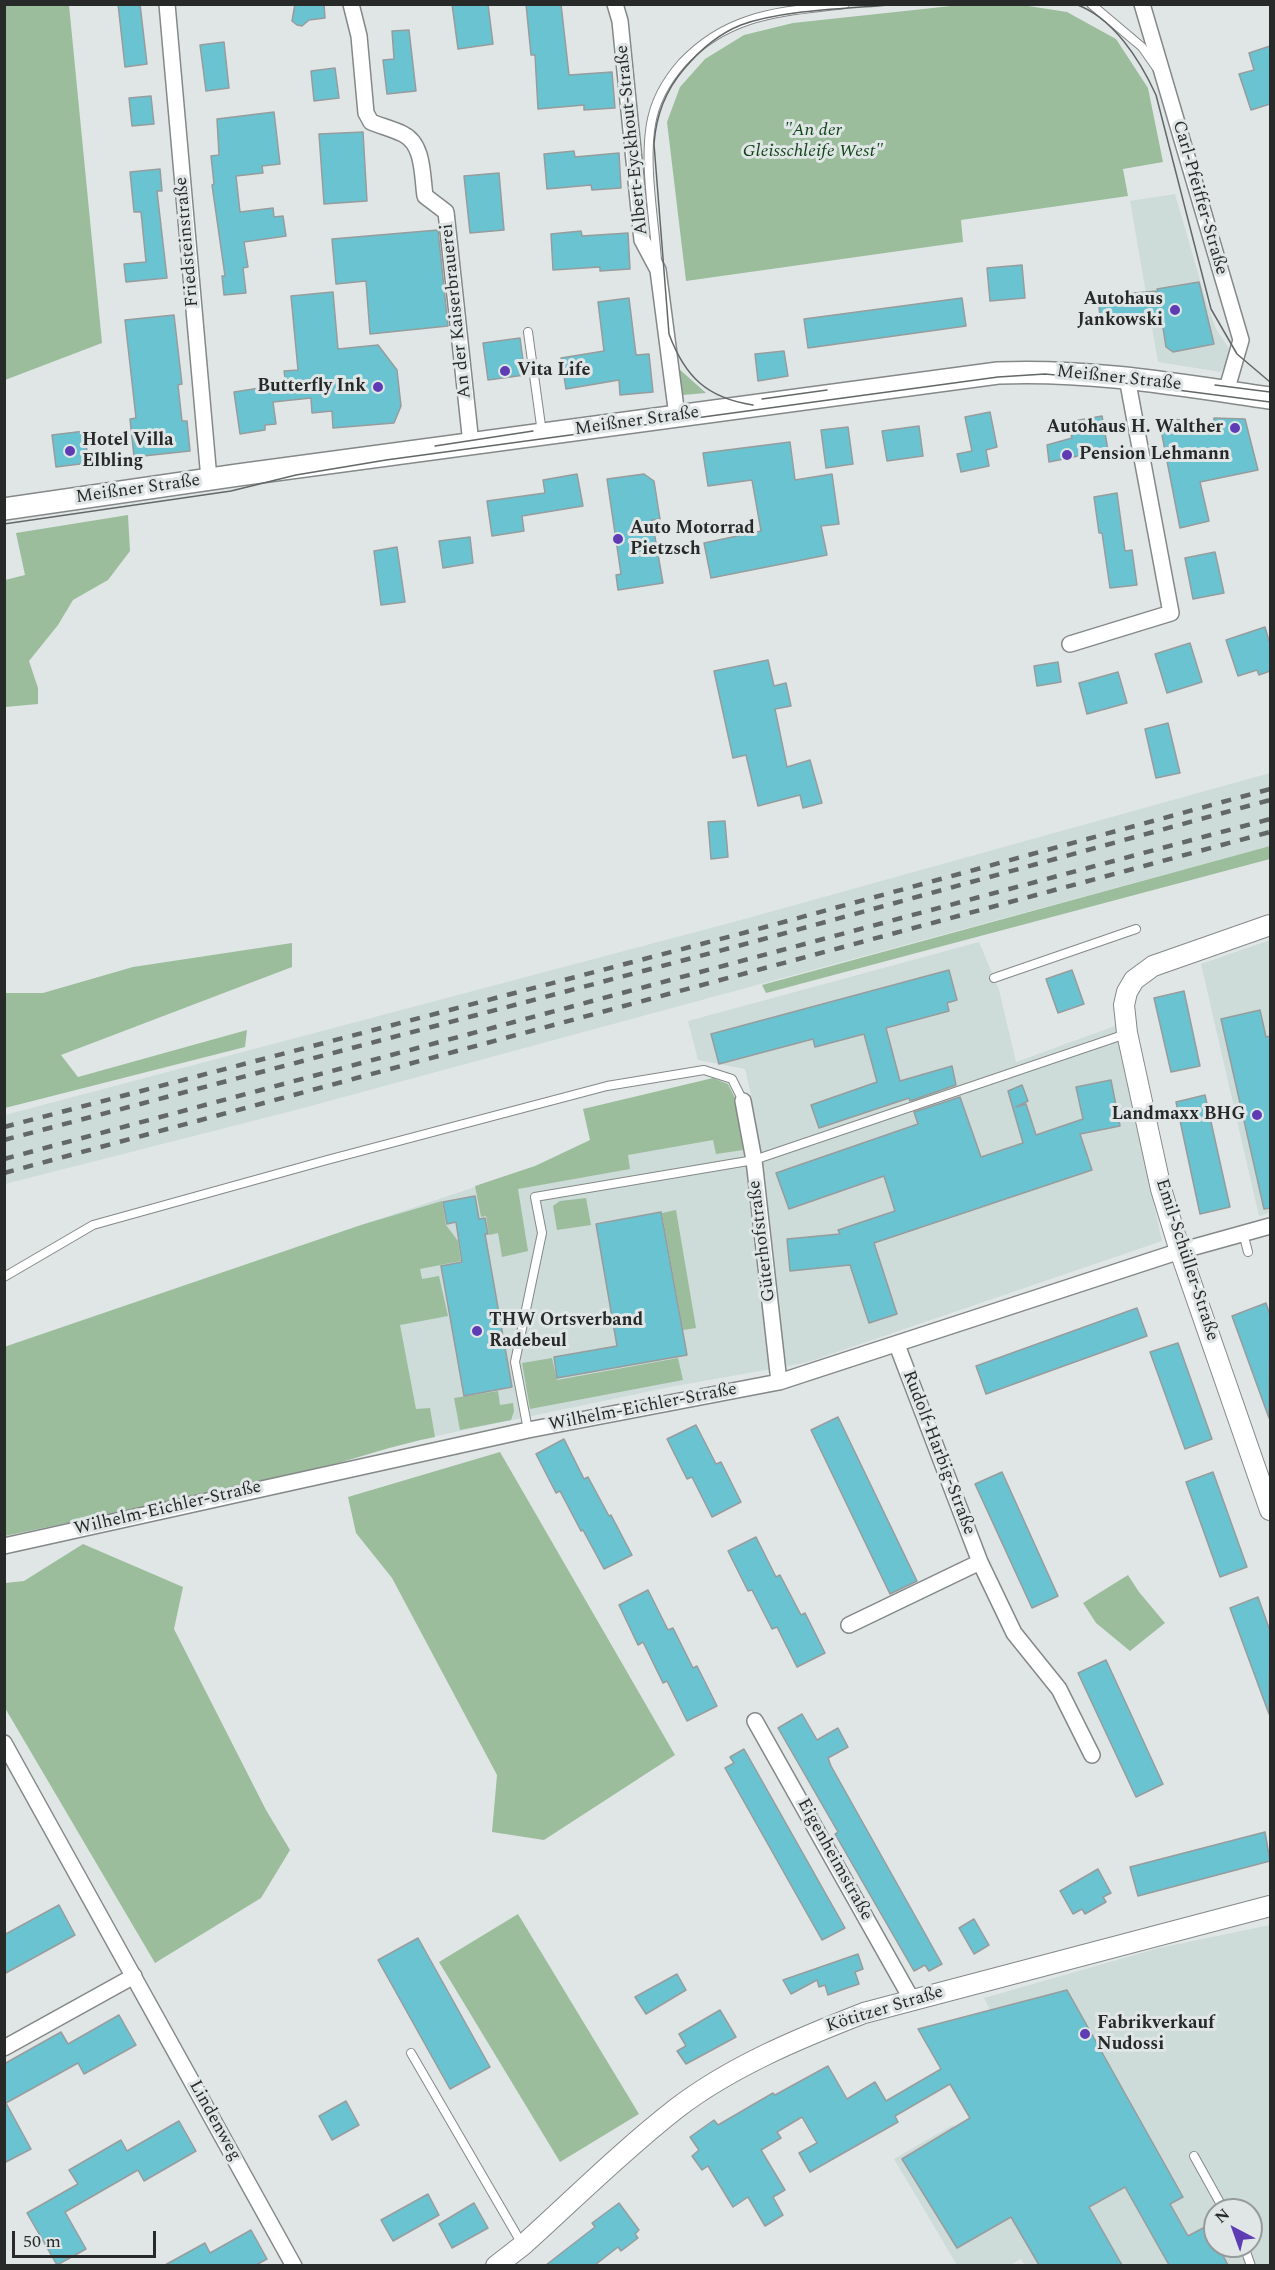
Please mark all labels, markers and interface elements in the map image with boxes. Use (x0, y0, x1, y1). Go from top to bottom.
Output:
street label: Albert-Eyckhout-Straße (612, 44, 654, 236)
street label: Carl-Pfeiffer-Straße (1167, 118, 1231, 278)
park label: "An der Gleisschleife West" (743, 120, 883, 162)
street label: Friedsteinstraße (172, 176, 204, 308)
street label: An der Kaiserbrauerei (437, 222, 477, 400)
place label: Autohaus Jankowski (1077, 289, 1163, 332)
marker: Autohaus Jankowski (1168, 303, 1182, 317)
place label: Vita Life (517, 360, 590, 382)
street label: Meißner Straße (1056, 362, 1182, 396)
marker: Vita Life (498, 364, 512, 378)
place label: Butterfly Ink (257, 376, 366, 398)
marker: Butterfly Ink (371, 380, 385, 394)
street label: Meißner Straße (573, 403, 701, 441)
place label: Autohaus H. Walther (1047, 417, 1223, 439)
marker: Autohaus H. Walther (1228, 421, 1242, 435)
place label: Hotel Villa Elbling (82, 430, 173, 472)
marker: Hotel Villa Elbling (63, 444, 77, 458)
place label: Pension Lehmann (1079, 444, 1230, 466)
marker: Pension Lehmann (1060, 448, 1074, 462)
street label: Meißner Straße (74, 471, 202, 509)
place label: Auto Motorrad Pietzsch (630, 518, 755, 560)
marker: Auto Motorrad Pietzsch (611, 532, 625, 546)
place label: Landmaxx BHG (1111, 1104, 1245, 1126)
marker: Landmaxx BHG (1250, 1108, 1264, 1122)
street label: Emil-Schüller-Straße (1150, 1176, 1222, 1344)
street label: Güterhofstraße (745, 1179, 781, 1303)
place label: THW Ortsverband Radebeul (489, 1310, 643, 1352)
marker: THW Ortsverband Radebeul (470, 1324, 484, 1338)
street label: Rudolf-Harbig-Straße (897, 1368, 979, 1538)
street label: Wilhelm-Eichler-Straße (547, 1379, 739, 1437)
street label: Wilhelm-Eichler-Straße (72, 1477, 264, 1541)
street label: Eigenheimstraße (792, 1795, 876, 1925)
street label: Kötitzer Straße (824, 1982, 946, 2038)
place label: Fabrikverkauf Nudossi (1097, 2013, 1215, 2056)
marker: Fabrikverkauf Nudossi (1078, 2027, 1092, 2041)
street label: Lindenweg (183, 2077, 245, 2165)
north arrow (1203, 2198, 1263, 2258)
text: N (1210, 2203, 1235, 2229)
scale bar (15, 2219, 159, 2257)
text: 50 m (23, 2228, 61, 2255)

